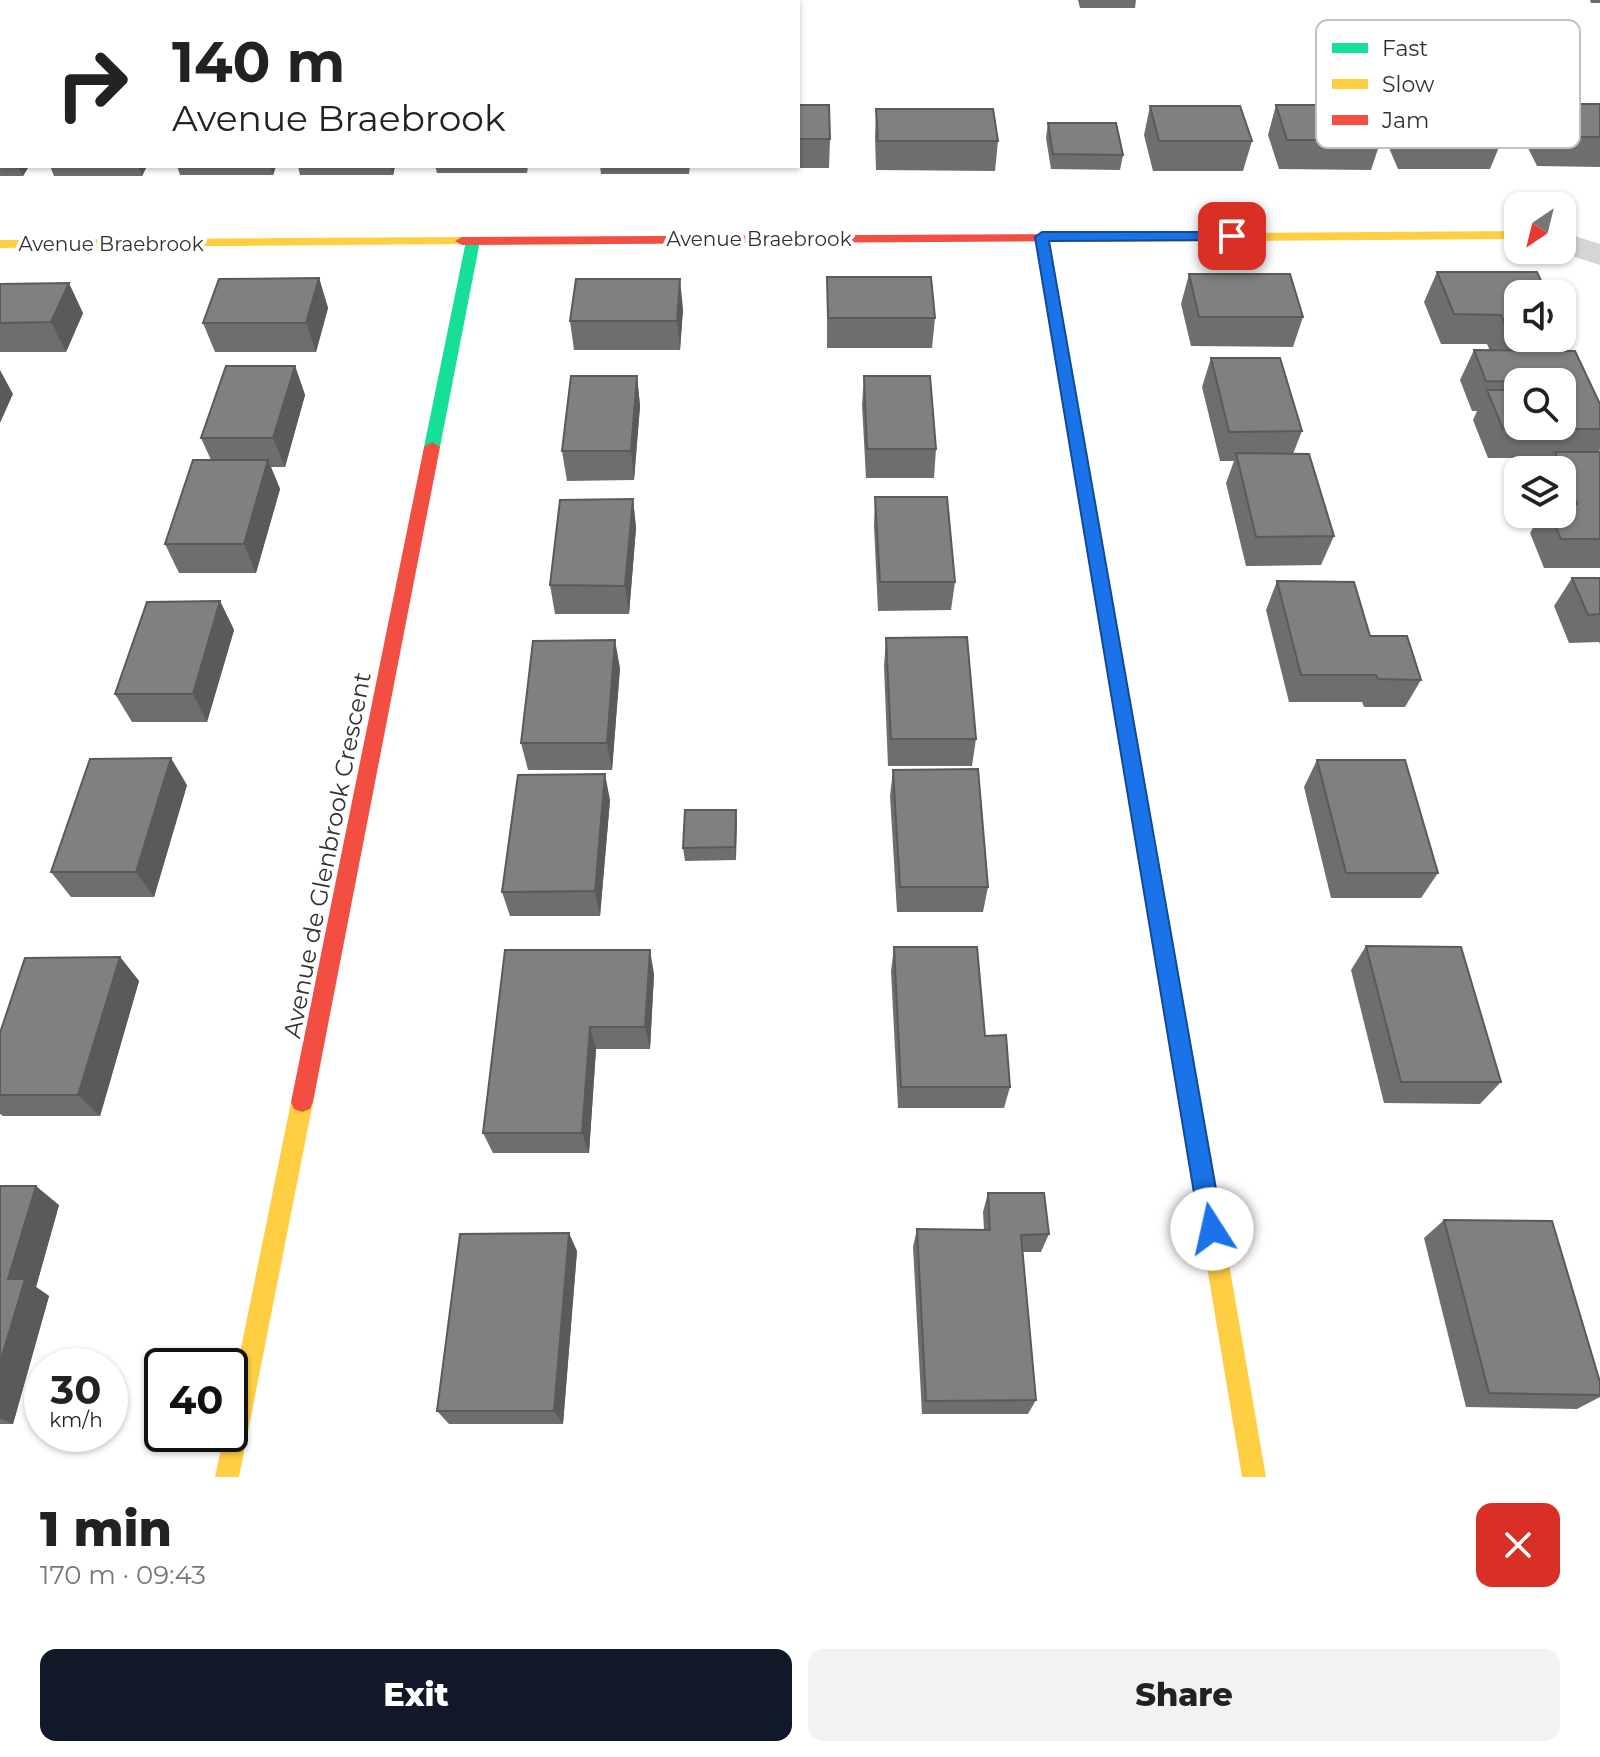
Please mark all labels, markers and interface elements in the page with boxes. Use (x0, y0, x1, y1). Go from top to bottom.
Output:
legend (1316, 20, 1580, 148)
text: 140 m (172, 28, 345, 96)
icon: right (40, 32, 144, 136)
text: Fast (1382, 35, 1428, 62)
text: Slow (1382, 71, 1435, 98)
text: Avenue Braebrook (172, 96, 505, 140)
text: Jam (1381, 107, 1429, 134)
north arrow (1504, 192, 1576, 264)
map controls (1504, 192, 1576, 528)
pin (1198, 202, 1266, 270)
icon: arrive (1210, 214, 1254, 258)
street label: Avenue Braebrook (666, 227, 852, 251)
street label: Avenue Braebrook (18, 232, 204, 256)
button: sound (1504, 280, 1576, 352)
button: search (1504, 368, 1576, 440)
button: layers (1504, 456, 1576, 528)
street label: Avenue de Glenbrook Crescent (277, 669, 377, 1040)
position arrow (1170, 1187, 1254, 1271)
speed limit sign: 40 (144, 1348, 248, 1452)
text: 30 (51, 1365, 101, 1414)
text: km/h (49, 1408, 103, 1432)
text: 1 min (40, 1500, 172, 1558)
button: close (1476, 1503, 1560, 1587)
text: 170 m · 09:43 (40, 1559, 206, 1591)
button: Exit (40, 1649, 792, 1741)
button: Share (808, 1649, 1560, 1741)

